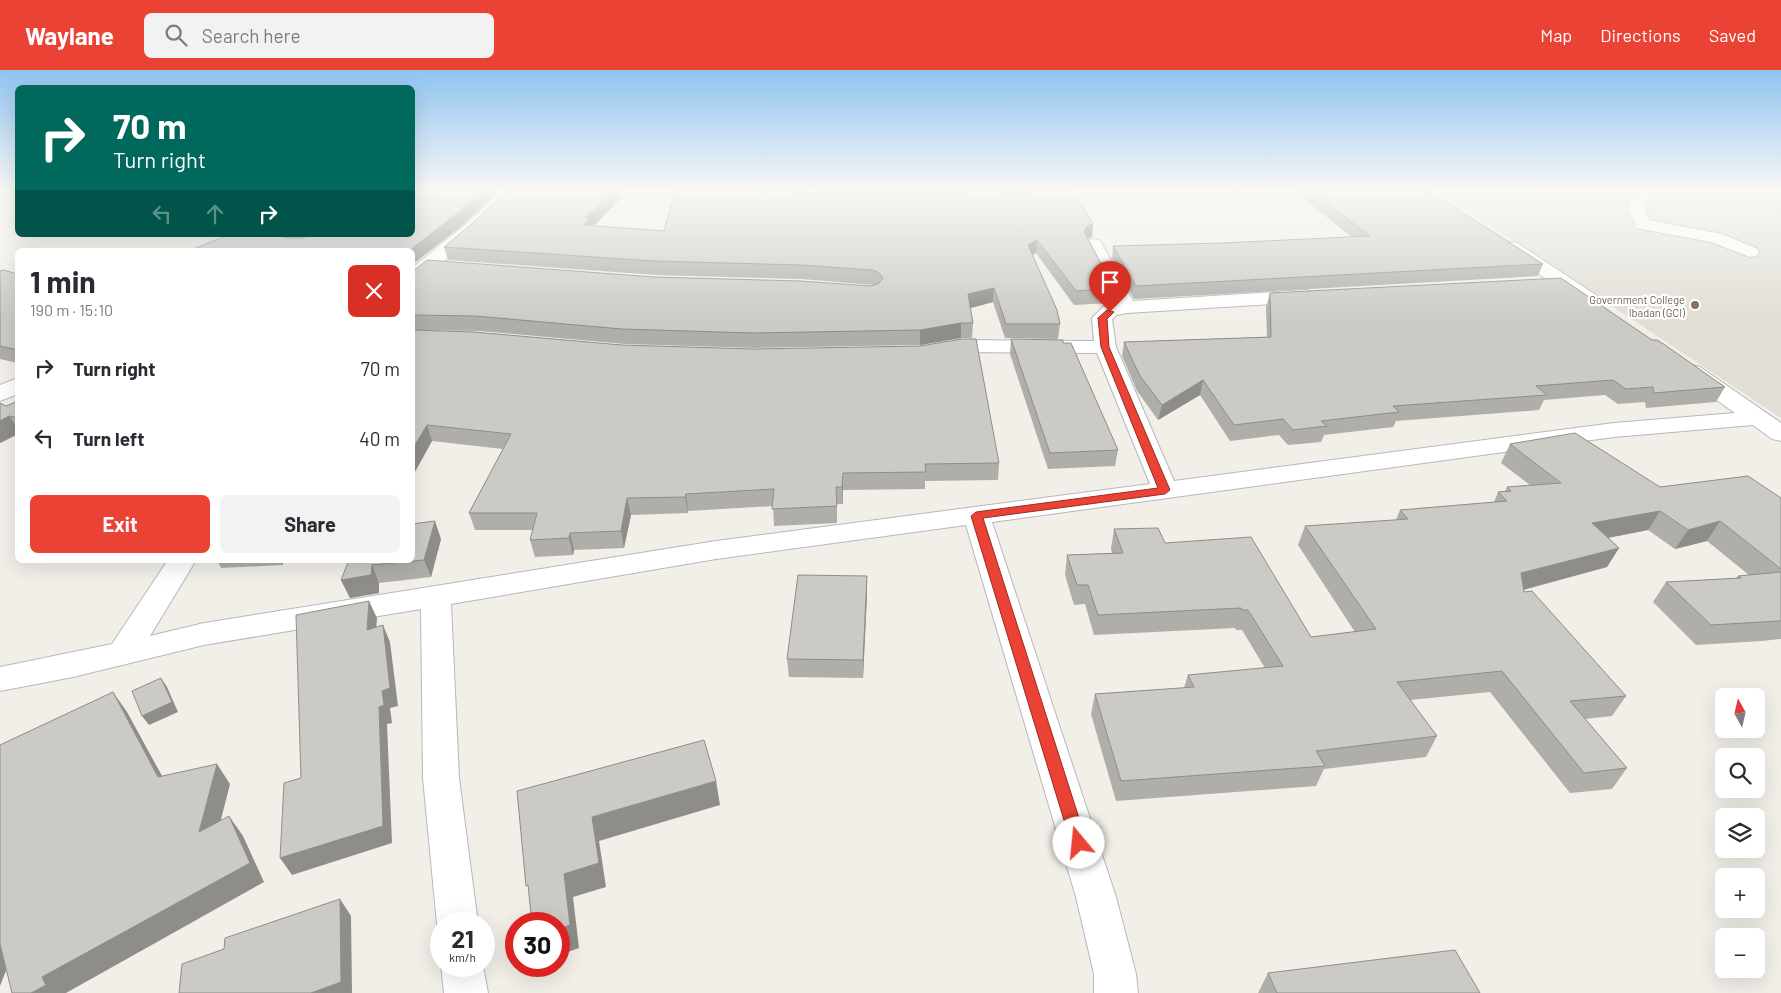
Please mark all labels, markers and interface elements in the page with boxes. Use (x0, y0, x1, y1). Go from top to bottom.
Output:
search box (144, 13, 494, 58)
text: Waylane (25, 21, 114, 50)
icon: search (162, 21, 190, 49)
text: Search here (202, 24, 301, 47)
text: Map (1540, 24, 1572, 46)
text: Directions (1600, 24, 1681, 46)
text: Saved (1709, 24, 1756, 46)
text: 70 m (113, 104, 187, 146)
icon: right (30, 105, 95, 170)
text: Turn right (113, 146, 206, 172)
icon: left (148, 200, 176, 228)
icon: ahead (201, 200, 229, 228)
icon: right (254, 200, 282, 228)
pin (1089, 261, 1131, 312)
text: 1 min (30, 263, 96, 299)
button: close (348, 265, 400, 317)
icon: arrive (1096, 268, 1124, 296)
place label: Government College Ibadan (GCI) (1589, 293, 1685, 319)
marker: Government College Ibadan (GCI) (1689, 299, 1701, 311)
text: 190 m · 15:10 (30, 300, 113, 319)
icon: right (30, 354, 58, 382)
text: Turn right (73, 357, 155, 380)
text: 70 m (361, 357, 400, 380)
icon: left (30, 424, 58, 452)
text: Turn left (73, 427, 144, 450)
text: 40 m (359, 427, 400, 450)
button: Exit (30, 495, 210, 553)
button: Share (220, 495, 400, 553)
north arrow (1715, 688, 1765, 738)
map controls (1715, 688, 1765, 978)
button: search (1715, 748, 1765, 798)
button: layers (1715, 808, 1765, 858)
position arrow (1052, 816, 1104, 868)
button: + (1715, 868, 1765, 918)
speed limit sign: 30 (505, 912, 570, 977)
text: 21 (451, 923, 474, 953)
button: − (1715, 928, 1765, 978)
text: km/h (449, 950, 476, 964)

